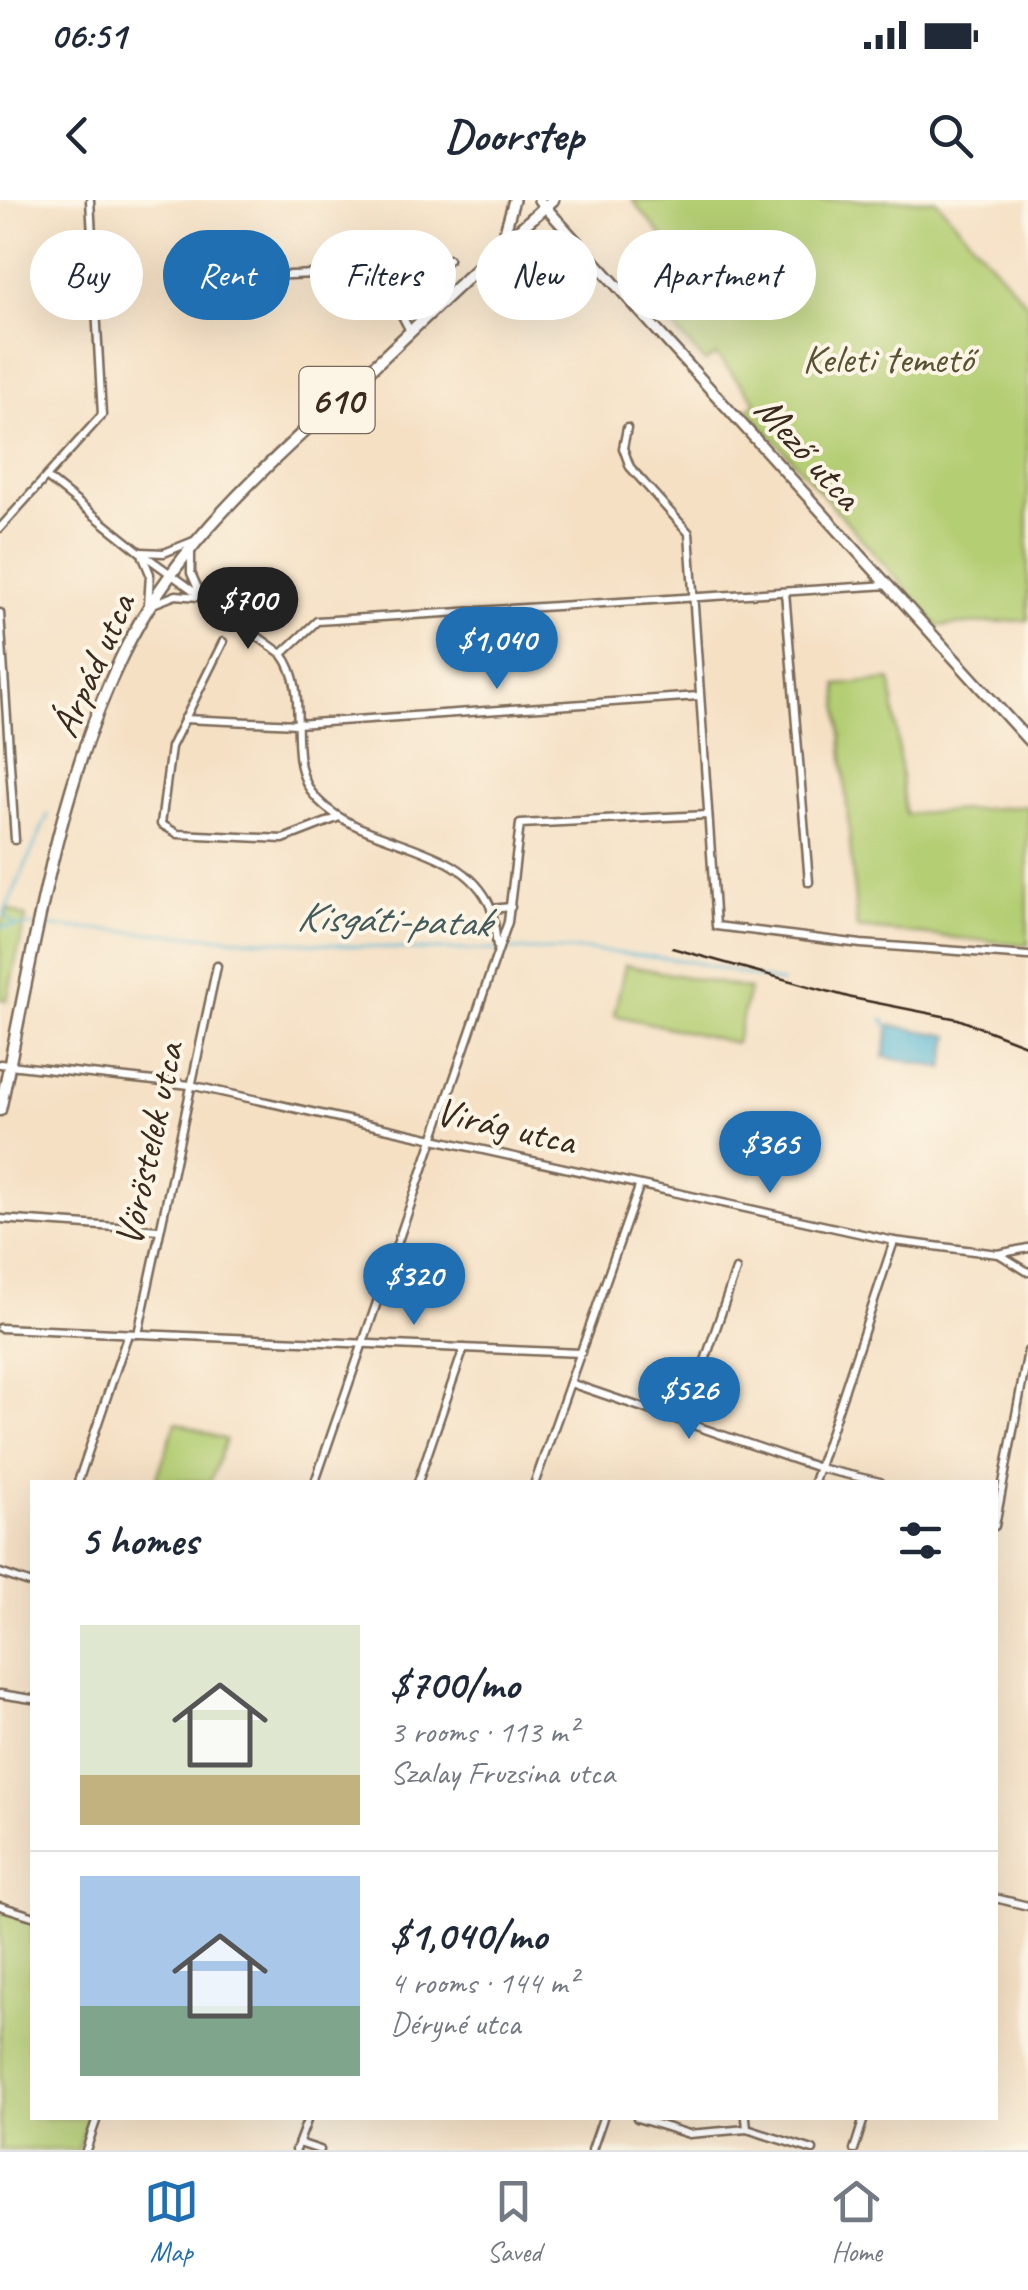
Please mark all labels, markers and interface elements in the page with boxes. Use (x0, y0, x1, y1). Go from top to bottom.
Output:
text: 06:51 (50, 12, 126, 59)
text: Doorstep (445, 107, 583, 164)
icon: back (50, 108, 105, 163)
icon: search (923, 108, 978, 163)
chip: Buy (30, 230, 143, 320)
chip: Rent (163, 230, 290, 320)
chip: Filters (310, 230, 456, 320)
chip: New (476, 230, 597, 320)
chip: Apartment (617, 230, 816, 320)
park label: Keleti temető (803, 334, 979, 384)
road number: 610 (300, 367, 374, 433)
street label: Mező utca (744, 385, 874, 522)
pin: $700 (189, 567, 307, 652)
text: $700 (219, 579, 277, 620)
street label: Árpád utca (39, 583, 148, 745)
pin: $1,040 (416, 607, 578, 692)
text: $1,040 (458, 619, 536, 660)
water label: Kisgáti-patak (296, 890, 498, 950)
street label: Vöröstelek utca (103, 1036, 195, 1250)
street label: Virág utca (431, 1086, 583, 1167)
pin: $365 (711, 1111, 829, 1196)
text: $365 (741, 1123, 799, 1164)
pin: $320 (355, 1243, 473, 1328)
text: $320 (385, 1255, 443, 1296)
pin: $526 (630, 1357, 748, 1442)
text: $526 (660, 1369, 718, 1410)
icon: filters (893, 1513, 948, 1568)
text: 5 homes (80, 1514, 198, 1567)
text: $700/mo (390, 1658, 519, 1711)
icon: home (160, 1665, 280, 1785)
text: 3 rooms · 113 m² (390, 1711, 577, 1752)
text: Szalay Fruzsina utca (390, 1752, 615, 1793)
text: $1,040/mo (390, 1909, 547, 1962)
icon: home (160, 1916, 280, 2036)
text: 4 rooms · 144 m² (390, 1962, 577, 2003)
text: Déryné utca (390, 2003, 520, 2044)
tab: Map (144, 2174, 199, 2269)
tab: Saved (486, 2174, 541, 2269)
tab: Home (829, 2174, 884, 2269)

